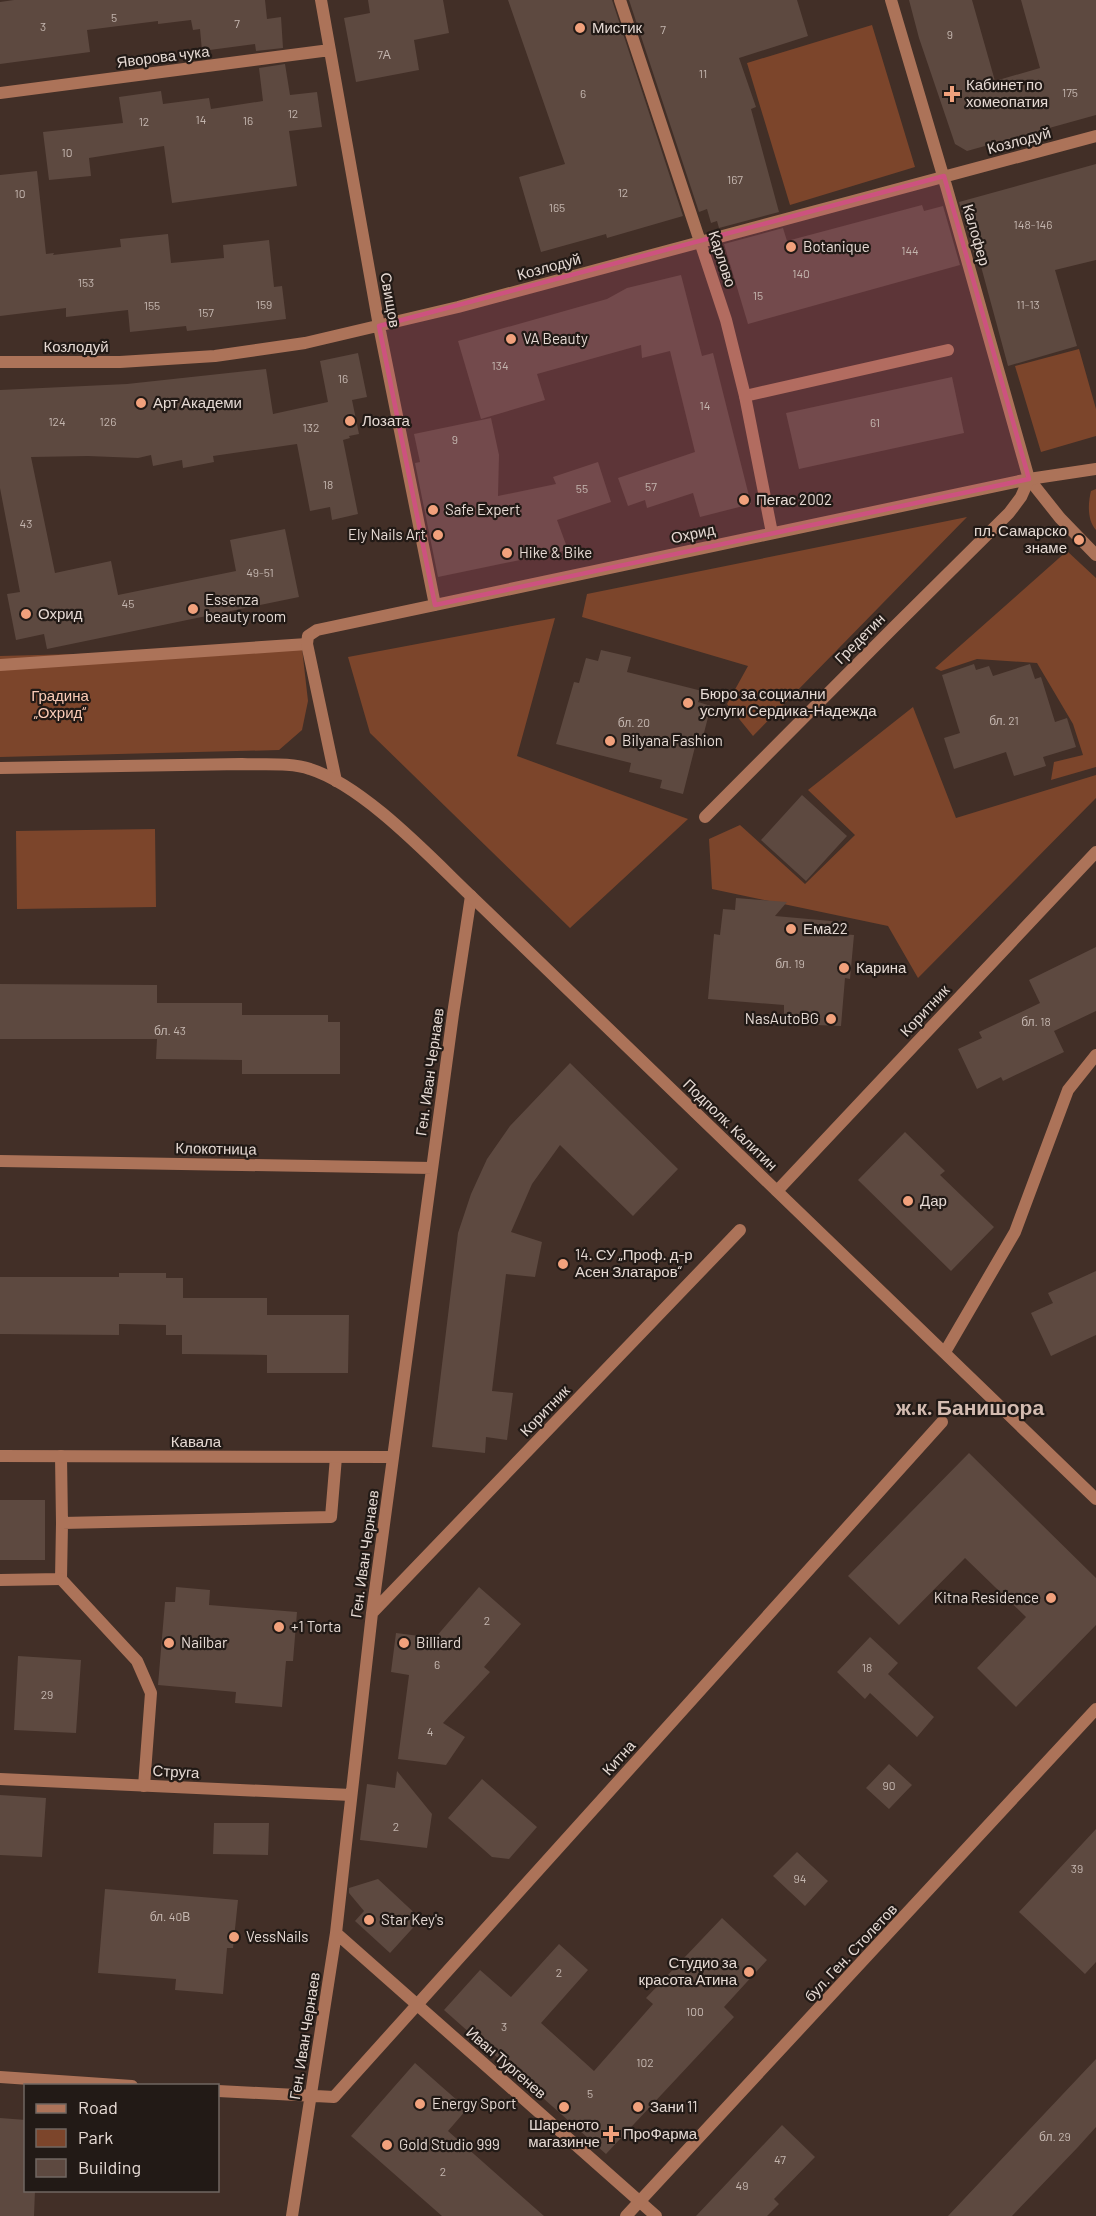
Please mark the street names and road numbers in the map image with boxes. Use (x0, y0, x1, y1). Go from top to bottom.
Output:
street label: Яворова чука (115, 41, 211, 71)
street label: Козлодуй (985, 123, 1053, 157)
street label: Калофер (960, 202, 994, 268)
street label: Карлово (705, 228, 741, 289)
street label: Козлодуй (515, 249, 583, 283)
street label: Свищов (377, 271, 405, 329)
street label: Козлодуй (43, 337, 109, 355)
street label: Охрид (669, 520, 717, 546)
street label: Гредетин (830, 609, 888, 667)
street label: Коритник (896, 980, 953, 1040)
street label: Ген. Иван Чернаев (411, 1007, 447, 1137)
street label: Подполк. Калитин (680, 1075, 782, 1174)
street label: Клокотница (175, 1138, 257, 1158)
street label: Коритник (516, 1381, 573, 1440)
street label: Кавала (171, 1432, 222, 1450)
street label: Ген. Иван Чернаев (346, 1489, 382, 1619)
street label: Китна (598, 1736, 639, 1778)
street label: Струга (152, 1761, 201, 1781)
street label: бул. Ген. Столетов (800, 1900, 900, 2005)
street label: Ген. Иван Чернаев (285, 1971, 323, 2101)
street label: Иван Тургенев (463, 2023, 550, 2102)

